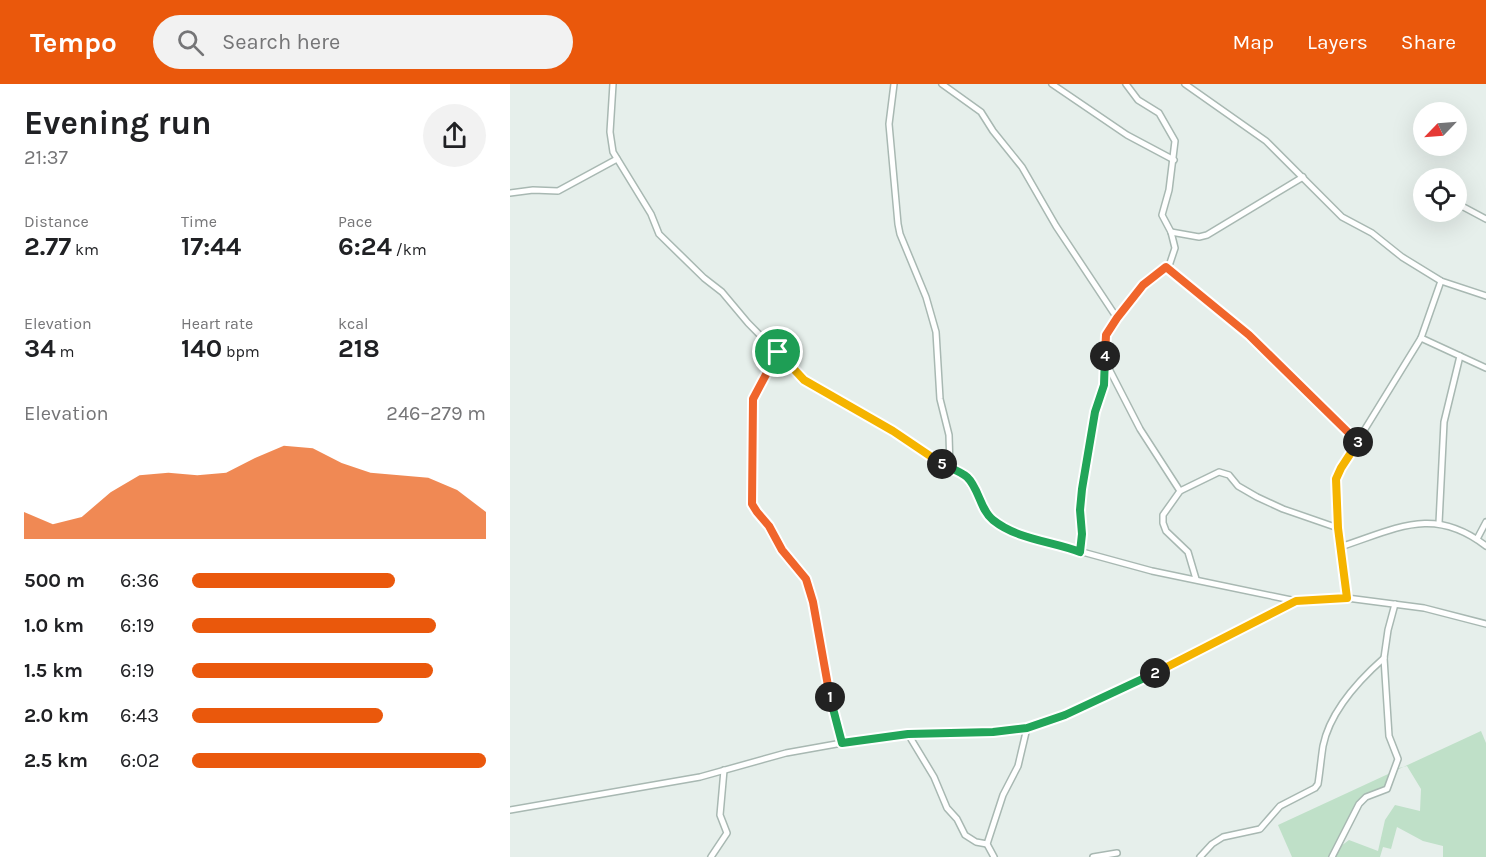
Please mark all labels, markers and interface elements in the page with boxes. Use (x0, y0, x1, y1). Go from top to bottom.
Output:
search box (153, 15, 573, 69)
text: Tempo (30, 26, 117, 59)
icon: search (174, 26, 207, 59)
text: Search here (222, 29, 340, 55)
text: Map (1232, 30, 1274, 54)
text: Layers (1307, 30, 1368, 54)
text: Share (1401, 30, 1456, 54)
north arrow (1413, 102, 1467, 156)
map controls (1413, 102, 1467, 222)
text: Evening run (24, 104, 212, 142)
button: share (423, 104, 486, 167)
text: 21:37 (24, 146, 68, 169)
button: locate (1413, 168, 1467, 222)
text: Distance (24, 212, 89, 231)
text: Time (181, 212, 217, 231)
text: Pace (338, 212, 372, 231)
text: 2.77 (24, 231, 71, 262)
text: 17:44 (181, 231, 241, 262)
text: 6:24 (338, 231, 392, 262)
text: km (71, 240, 99, 259)
text: /km (392, 240, 427, 259)
text: Elevation (24, 314, 92, 333)
text: Heart rate (181, 314, 253, 333)
text: kcal (338, 314, 369, 333)
pin (752, 326, 803, 377)
text: 34 (24, 333, 56, 364)
text: 140 (181, 333, 222, 364)
text: 218 (338, 333, 380, 364)
icon: arrive (761, 335, 794, 368)
pin: 4 (1090, 341, 1120, 371)
text: m (56, 342, 74, 361)
text: bpm (222, 342, 260, 361)
text: 4 (1100, 346, 1110, 365)
text: Elevation (24, 402, 109, 425)
text: 246–279 m (386, 402, 486, 425)
pin: 3 (1343, 427, 1373, 457)
text: 3 (1353, 432, 1363, 451)
pin: 5 (927, 449, 957, 479)
text: 5 (937, 454, 947, 473)
text: 500 m (24, 569, 85, 592)
text: 6:36 (120, 569, 159, 592)
text: 1.0 km (24, 614, 84, 637)
text: 6:19 (120, 614, 154, 637)
pin: 2 (1140, 658, 1170, 688)
text: 1.5 km (24, 659, 83, 682)
text: 6:19 (120, 659, 154, 682)
text: 2 (1150, 663, 1160, 682)
pin: 1 (815, 682, 845, 712)
text: 1 (827, 687, 833, 706)
text: 2.0 km (24, 704, 89, 727)
text: 6:43 (120, 704, 159, 727)
text: 2.5 km (24, 749, 88, 772)
text: 6:02 (120, 749, 160, 772)

